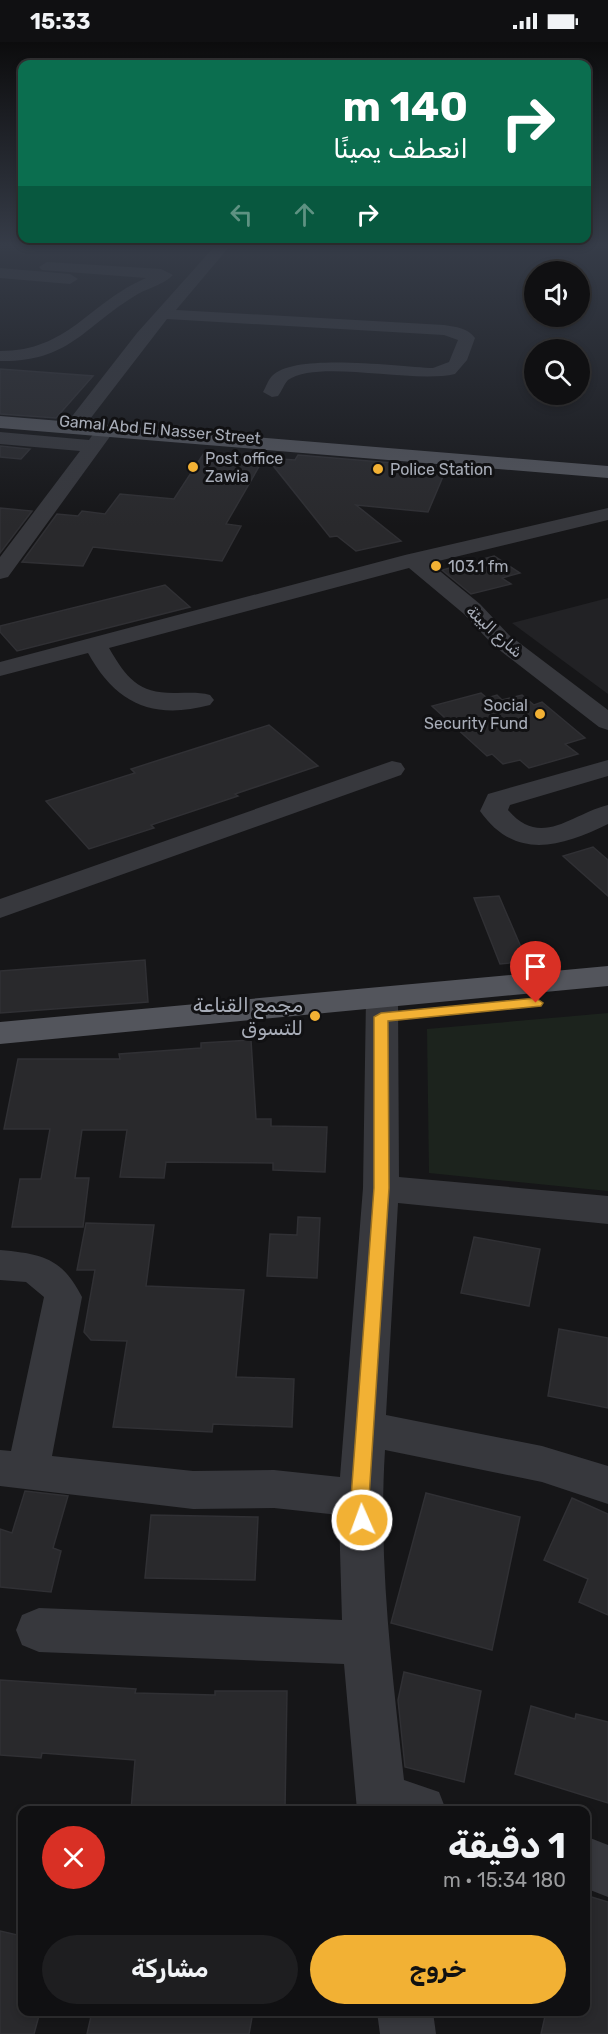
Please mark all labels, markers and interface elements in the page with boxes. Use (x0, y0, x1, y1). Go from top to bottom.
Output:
text: 15:33 (30, 8, 91, 35)
text: 140 m (342, 82, 468, 132)
icon: right (489, 84, 567, 162)
text: انعطف يمينًا (333, 133, 468, 165)
icon: left (225, 198, 258, 231)
icon: ahead (288, 198, 321, 231)
icon: right (351, 198, 384, 231)
map controls (524, 261, 590, 405)
button: sound (524, 261, 590, 327)
button: search (524, 339, 590, 405)
street label: Gamal Abd El Nasser Street (58, 411, 262, 448)
place label: Post office Zawia (205, 449, 283, 486)
marker: Post office Zawia (186, 460, 200, 474)
place label: Police Station (390, 460, 493, 479)
marker: Police Station (371, 462, 385, 476)
place label: 103.1 fm (448, 557, 508, 576)
marker: 103.1 fm (429, 559, 443, 573)
street label: شارع البيئة (461, 601, 527, 663)
place label: Social Security Fund (424, 696, 528, 733)
marker: Social Security Fund (533, 707, 547, 721)
pin (510, 941, 561, 1003)
icon: arrive (519, 950, 552, 983)
place label: مجمع القناعة للتسوق (193, 993, 303, 1040)
marker: مجمع القناعة للتسوق (308, 1009, 322, 1023)
position arrow (330, 1488, 394, 1552)
text: 1 دقيقة (448, 1824, 566, 1867)
button: close (42, 1826, 105, 1889)
text: 180 m · 15:34 (443, 1868, 566, 1892)
button: مشاركة (42, 1935, 298, 2004)
button: خروج (310, 1935, 566, 2004)

